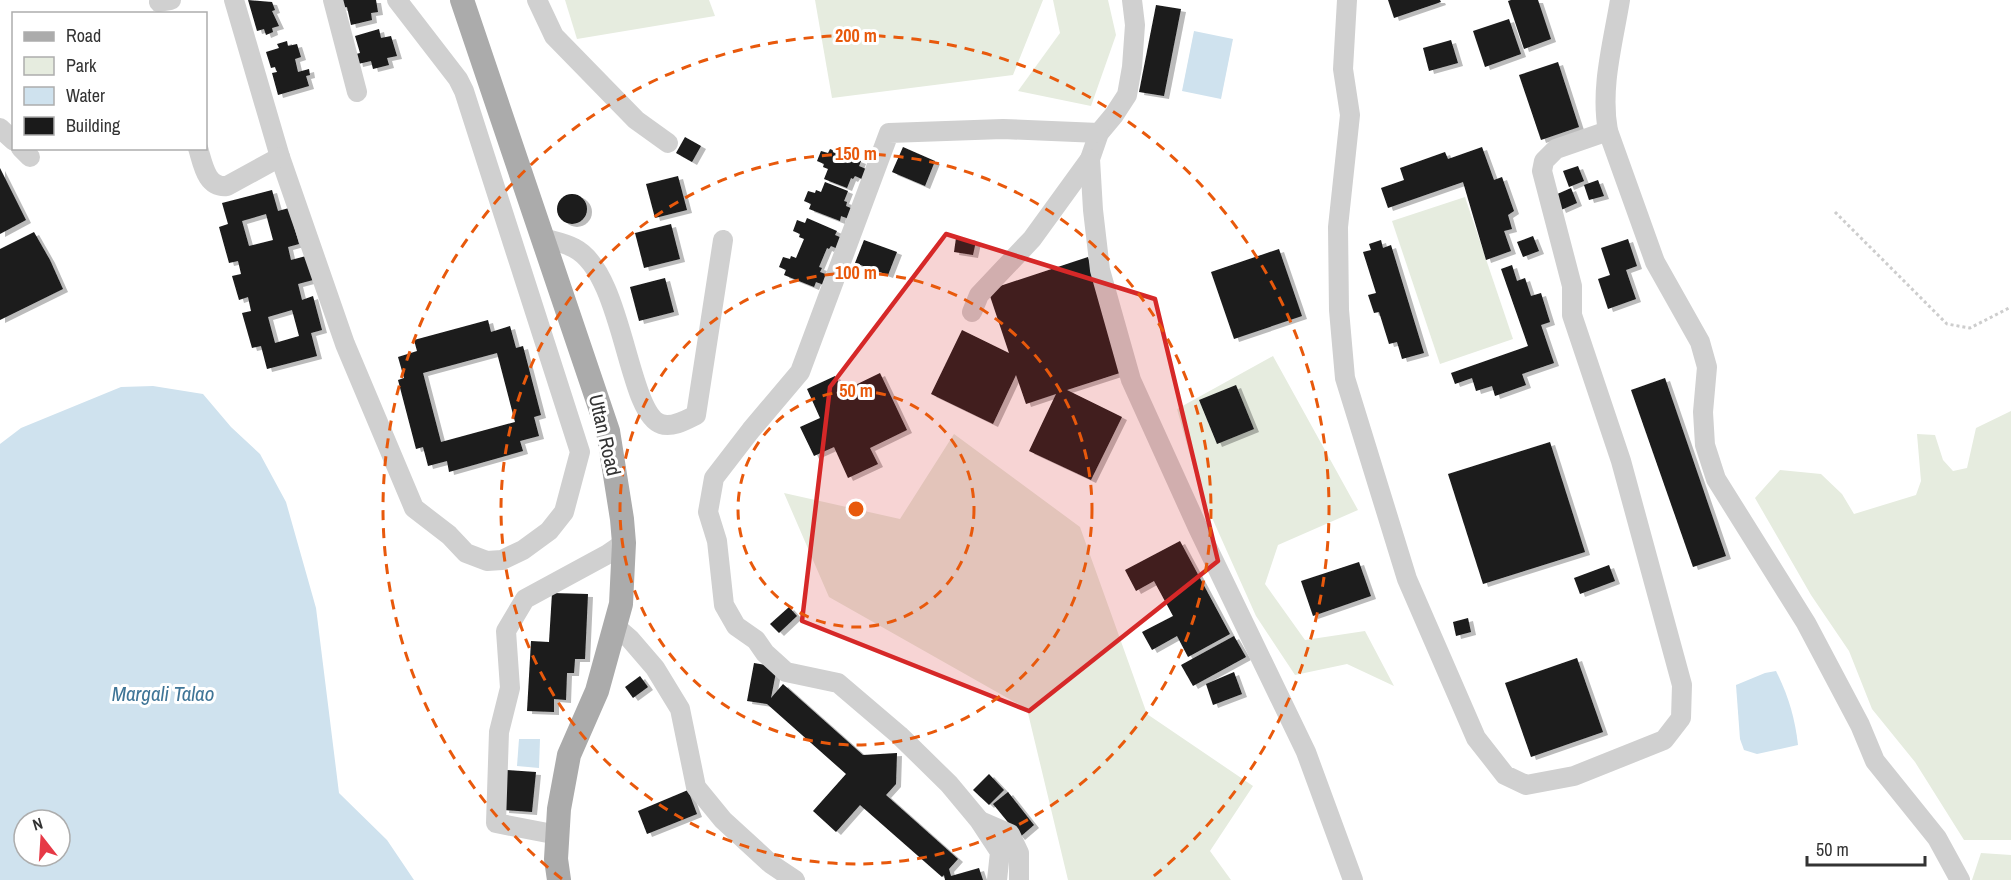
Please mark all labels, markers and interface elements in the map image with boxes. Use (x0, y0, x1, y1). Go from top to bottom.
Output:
legend (12, 12, 207, 150)
text: Road (66, 23, 101, 48)
text: 200 m (835, 23, 877, 48)
text: Park (66, 53, 97, 78)
text: Water (66, 83, 105, 108)
text: Building (66, 113, 121, 138)
text: 150 m (835, 141, 877, 166)
text: 100 m (835, 260, 877, 285)
text: 50 m (839, 378, 873, 403)
street label: Uttan Road (583, 391, 628, 478)
centre of rings (846, 499, 866, 519)
water label: Margali Talao (112, 679, 214, 708)
north arrow (12, 808, 72, 868)
text: N (30, 812, 45, 836)
scale bar (1807, 829, 1926, 867)
text: 50 m (1816, 837, 1849, 862)

